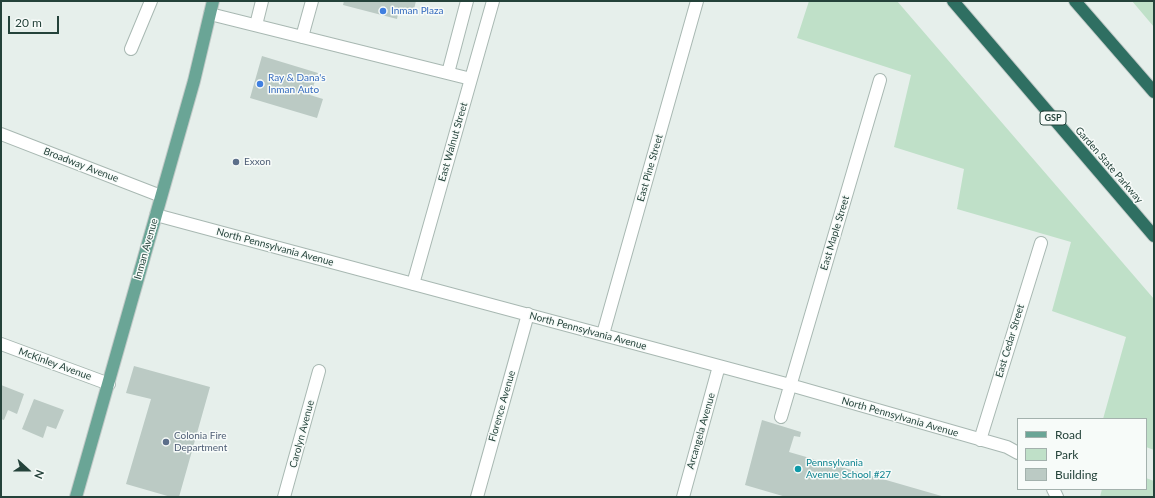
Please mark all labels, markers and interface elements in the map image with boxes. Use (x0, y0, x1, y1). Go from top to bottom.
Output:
place label: Inman Plaza (391, 5, 443, 17)
marker: Inman Plaza (378, 6, 388, 16)
scale bar (10, 8, 61, 34)
text: 20 m (15, 15, 42, 30)
place label: Ray & Dana's Inman Auto (268, 72, 326, 96)
marker: Ray & Dana's Inman Auto (255, 79, 265, 89)
street label: East Walnut Street (436, 101, 470, 183)
road number: GSP (1040, 111, 1066, 125)
street label: Garden State Parkway (1073, 124, 1145, 206)
street label: East Pine Street (635, 133, 665, 203)
street label: Broadway Avenue (42, 145, 120, 185)
place label: Exxon (244, 156, 271, 168)
marker: Exxon (231, 157, 241, 167)
street label: East Maple Street (818, 194, 852, 272)
street label: Inman Avenue (132, 217, 160, 281)
street label: North Pennsylvania Avenue (215, 226, 335, 268)
street label: East Cedar Street (993, 303, 1027, 379)
street label: North Pennsylvania Avenue (528, 310, 648, 352)
street label: McKinley Avenue (17, 345, 93, 383)
street label: Florence Avenue (486, 369, 518, 443)
street label: Arcangela Avenue (684, 391, 718, 471)
street label: North Pennsylvania Avenue (840, 395, 960, 439)
street label: Carolyn Avenue (287, 399, 317, 469)
legend (1017, 418, 1147, 490)
text: Road (1055, 427, 1082, 442)
place label: Colonia Fire Department (174, 430, 227, 454)
marker: Colonia Fire Department (161, 437, 171, 447)
text: Park (1055, 447, 1078, 462)
north arrow (8, 450, 48, 490)
place label: Pennsylvania Avenue School #27 (806, 457, 891, 480)
marker: Pennsylvania Avenue School #27 (793, 464, 803, 474)
text: Building (1055, 467, 1098, 482)
text: N (32, 468, 47, 481)

